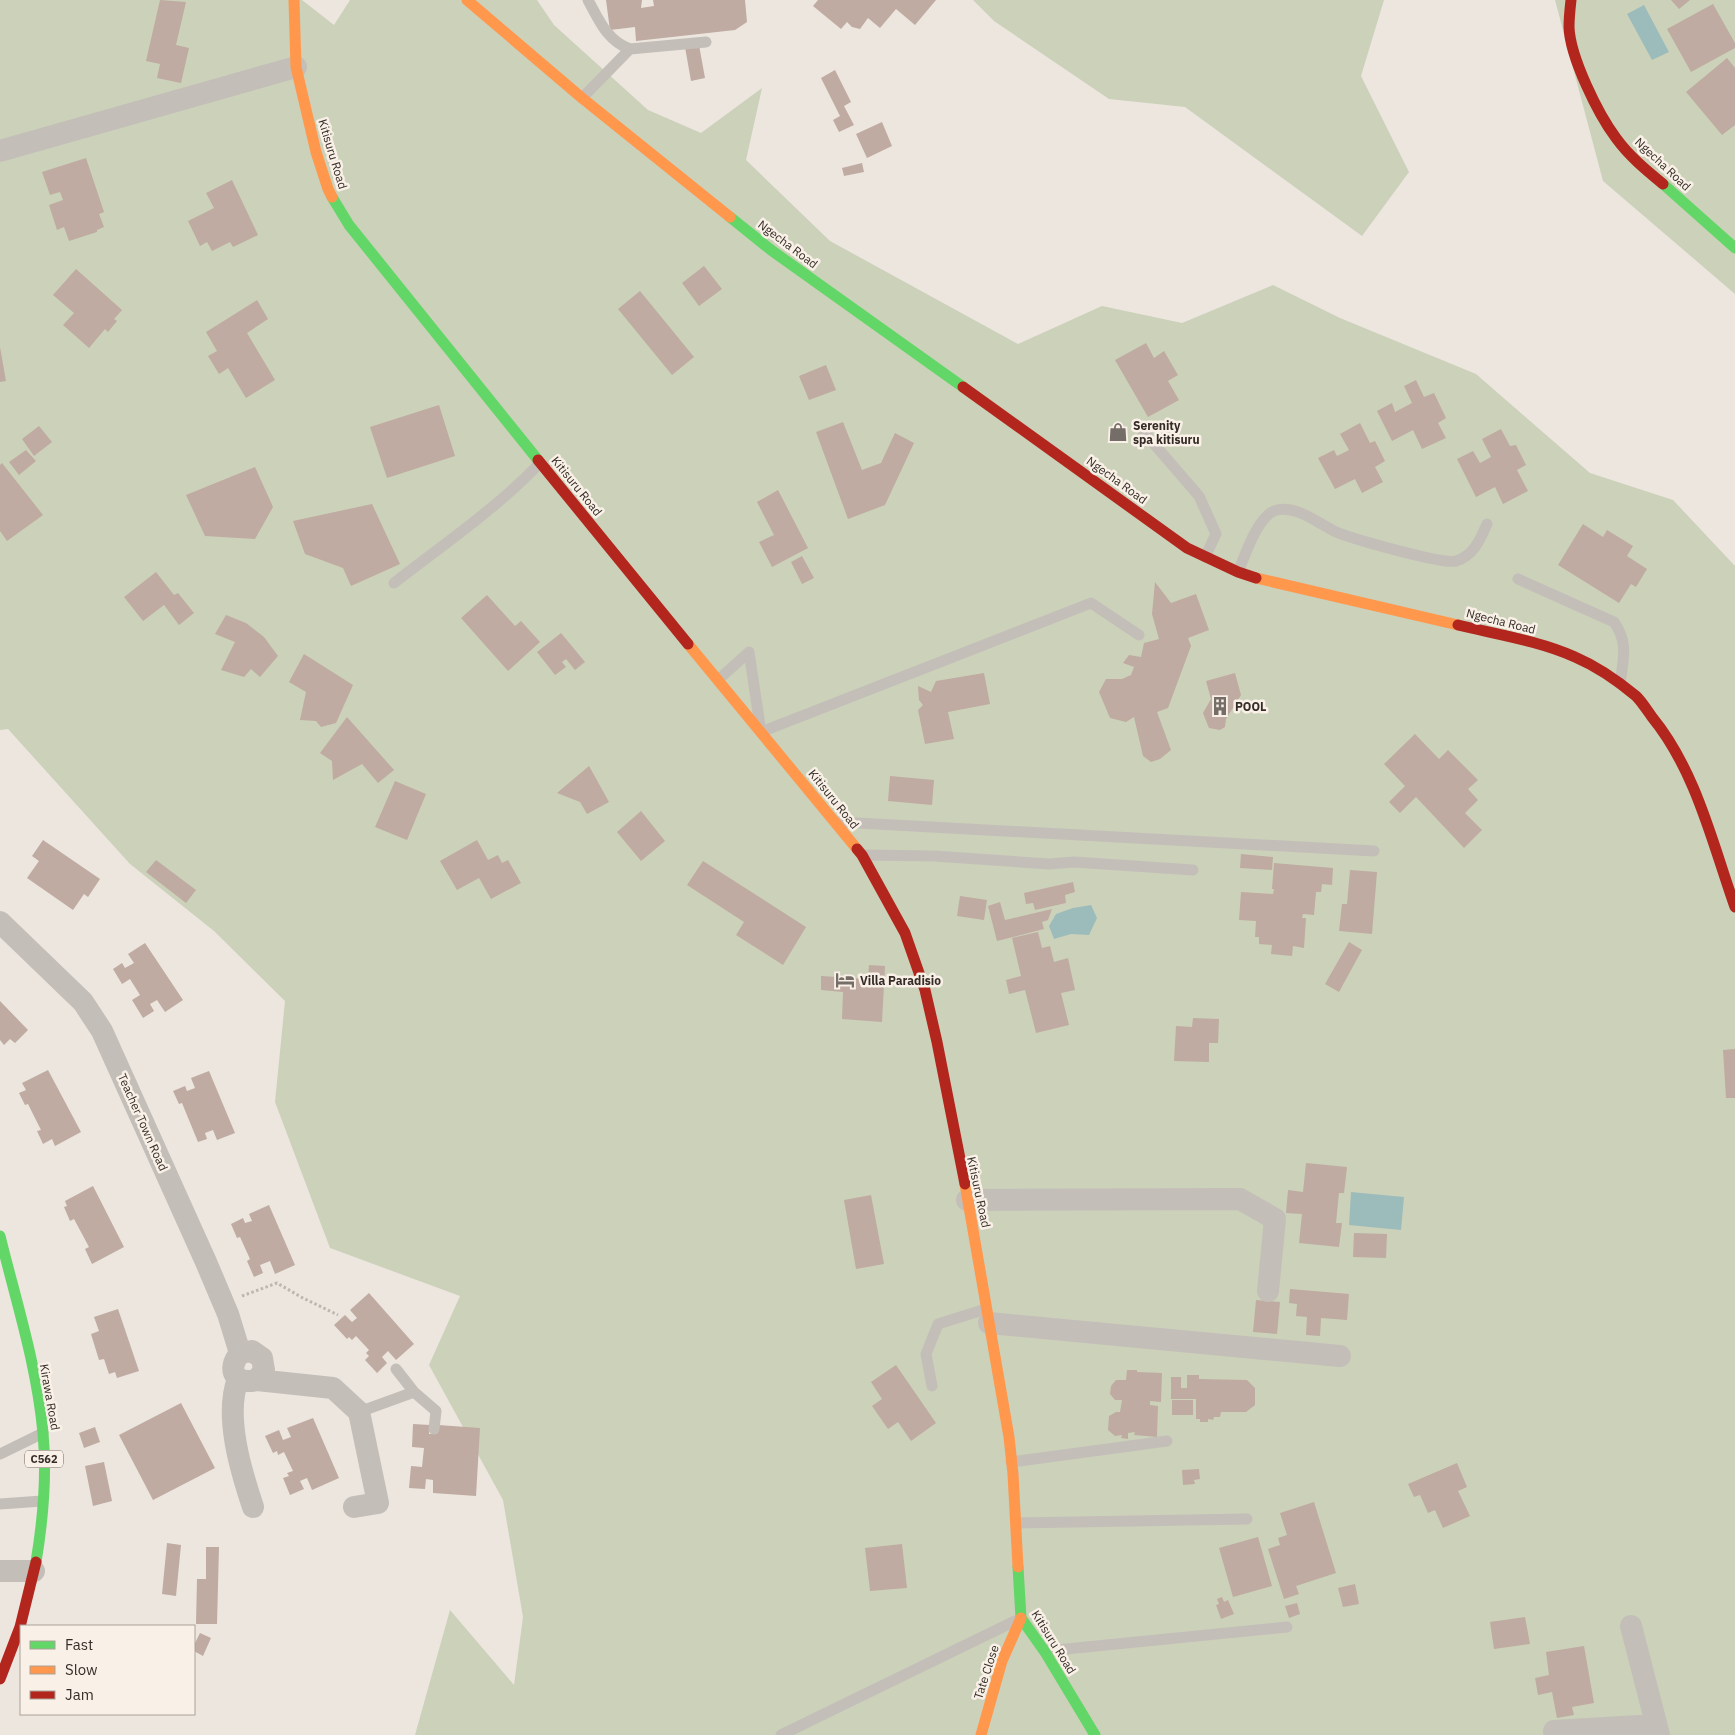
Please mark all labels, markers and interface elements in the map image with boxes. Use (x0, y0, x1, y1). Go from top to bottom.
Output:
street label: Kitisuru Road (315, 117, 351, 191)
street label: Ngecha Road (1632, 134, 1694, 194)
street label: Ngecha Road (755, 217, 821, 271)
place label: Serenity spa kitisuru (1133, 418, 1200, 447)
shop icon: Serenity spa kitisuru (1107, 421, 1129, 443)
street label: Kitisuru Road (548, 453, 606, 519)
street label: Ngecha Road (1084, 453, 1150, 507)
street label: Ngecha Road (1465, 605, 1537, 637)
building icon: POOL (1209, 695, 1231, 717)
place label: POOL (1235, 699, 1266, 714)
street label: Kitisuru Road (805, 766, 863, 832)
hotel icon: Villa Paradisio (834, 969, 856, 991)
place label: Villa Paradisio (860, 973, 941, 988)
street label: Teacher Town Road (115, 1071, 171, 1173)
street label: Kitisuru Road (964, 1155, 994, 1229)
street label: Kirawa Road (37, 1363, 63, 1431)
road number: C562 (25, 1450, 63, 1468)
street label: Kitisuru Road (1029, 1607, 1079, 1677)
legend (20, 1625, 195, 1715)
text: Fast (65, 1635, 93, 1654)
street label: Tate Close (970, 1643, 1002, 1701)
text: Slow (65, 1660, 98, 1679)
text: Jam (65, 1685, 94, 1704)

